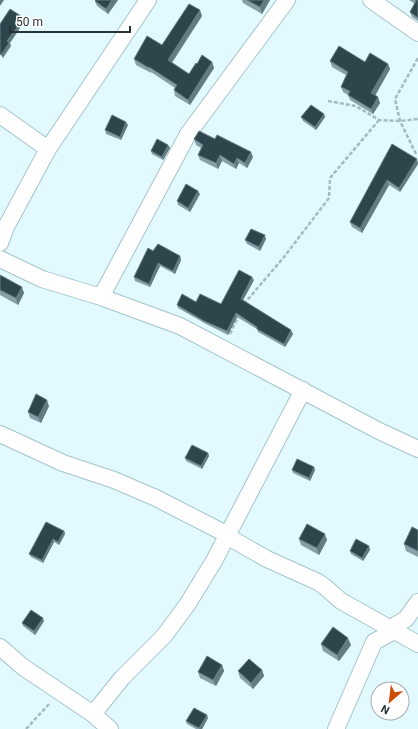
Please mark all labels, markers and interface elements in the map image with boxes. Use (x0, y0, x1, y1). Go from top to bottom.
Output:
scale bar (10, 8, 130, 34)
text: 50 m (16, 15, 43, 29)
north arrow (370, 681, 410, 721)
text: N (379, 702, 392, 717)

